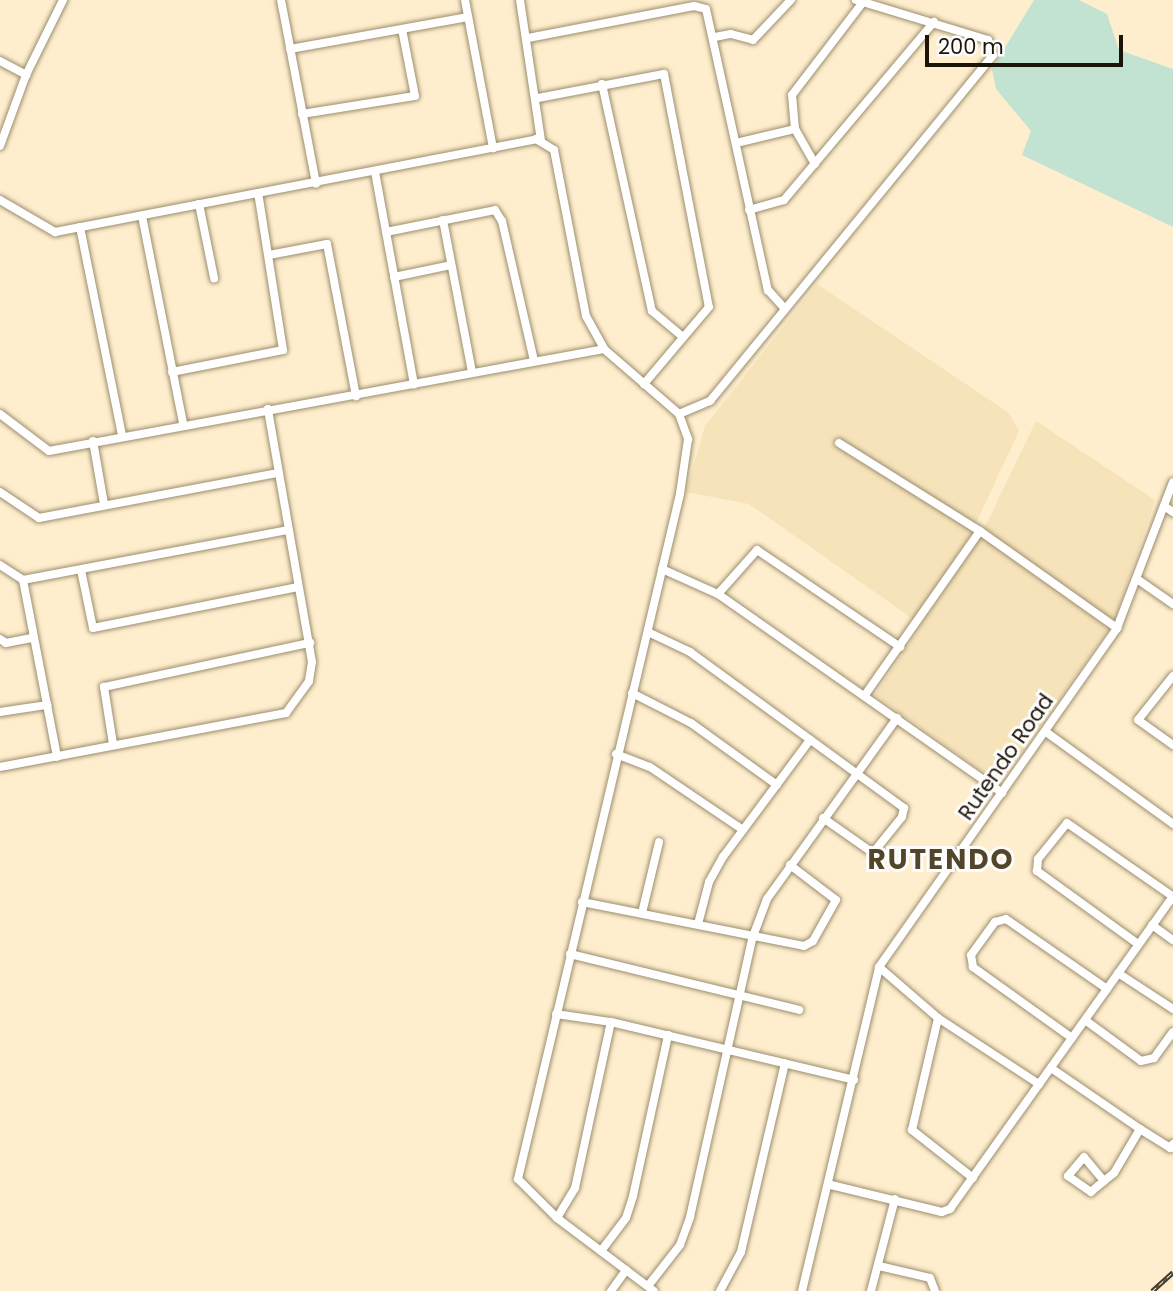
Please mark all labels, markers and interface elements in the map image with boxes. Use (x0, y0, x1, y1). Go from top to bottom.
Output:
scale bar (928, 21, 1126, 65)
text: 200 m (938, 32, 1004, 61)
street label: Rutendo Road (953, 689, 1059, 825)
district label: RUTENDO (868, 843, 1014, 877)

